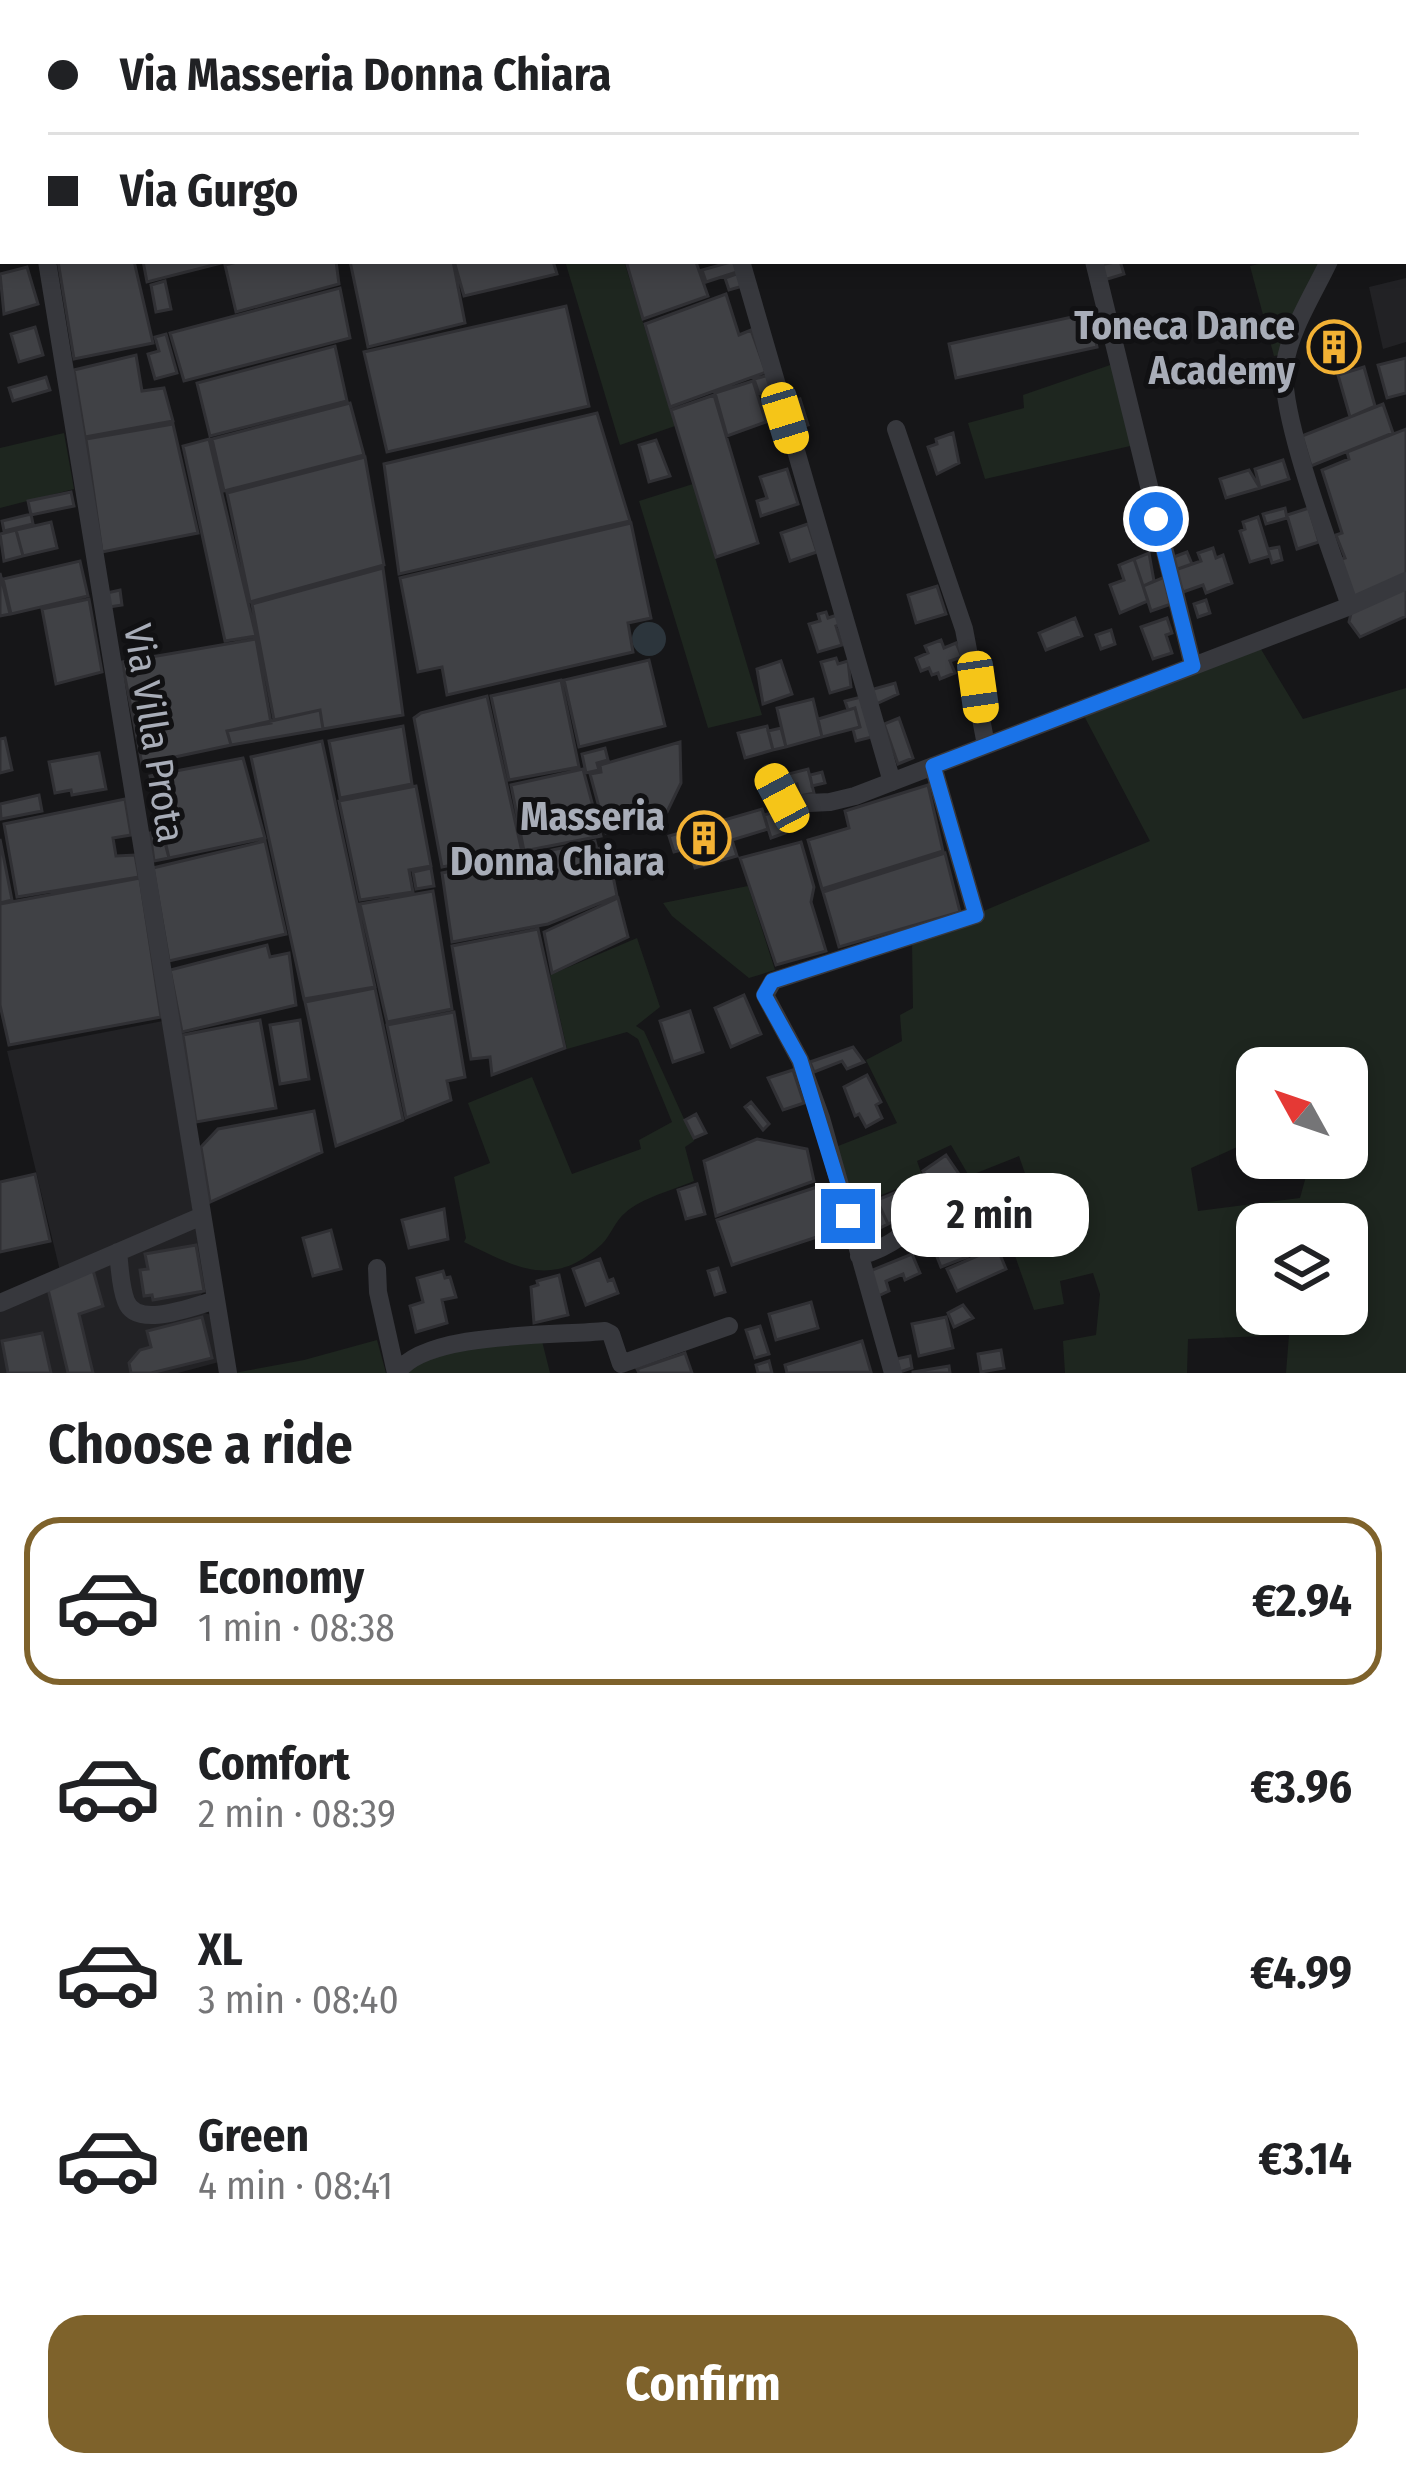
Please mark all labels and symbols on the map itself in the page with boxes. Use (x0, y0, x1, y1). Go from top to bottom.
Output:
place label: Toneca Dance Academy (1074, 303, 1295, 394)
building icon: Toneca Dance Academy (1306, 319, 1362, 375)
car (757, 378, 813, 458)
route start (1129, 492, 1183, 546)
street label: Via Villa Prota (114, 621, 194, 846)
car (955, 649, 1001, 725)
car (749, 758, 815, 838)
place label: Masseria Donna Chiara (450, 794, 665, 885)
building icon: Masseria Donna Chiara (676, 810, 732, 866)
north arrow (1236, 1047, 1368, 1179)
callout: 2 min (890, 1174, 1088, 1258)
route end (821, 1189, 875, 1243)

